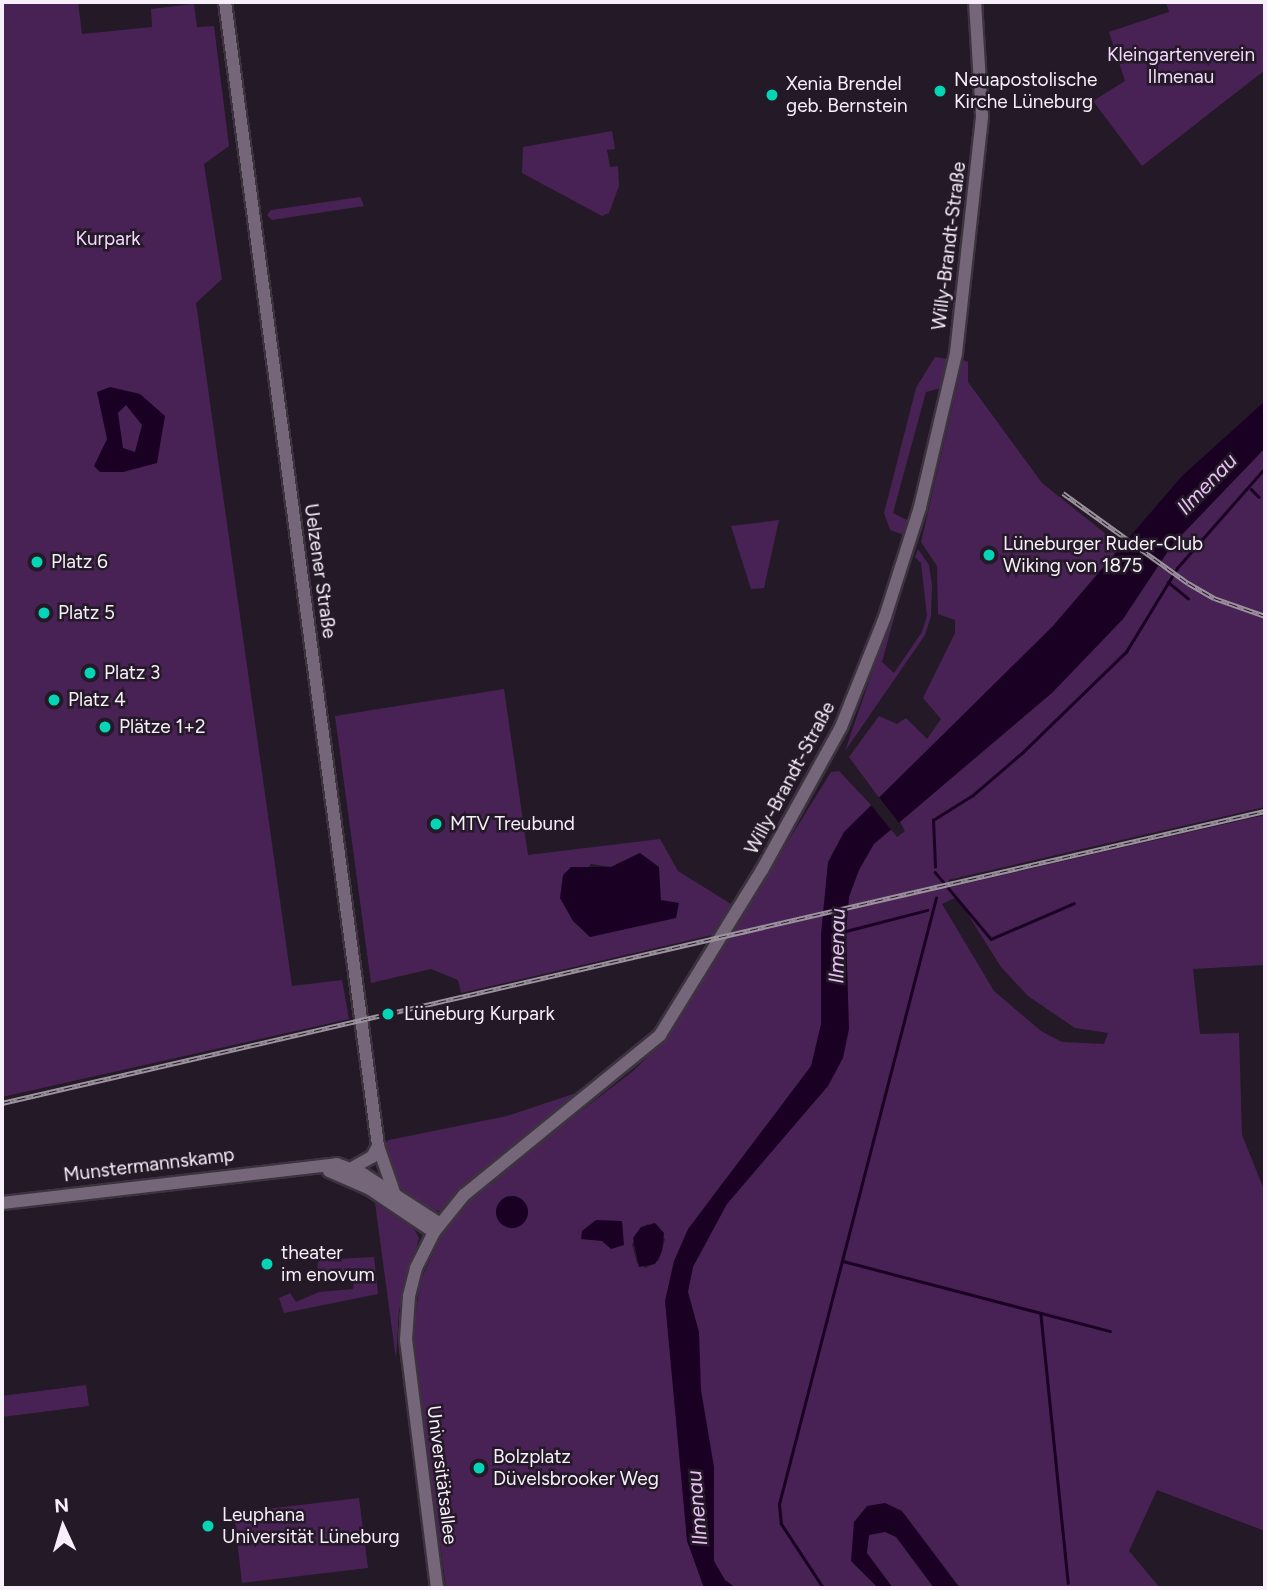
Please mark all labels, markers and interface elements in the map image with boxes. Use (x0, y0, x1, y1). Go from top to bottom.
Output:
park label: Kleingartenverein Ilmenau (1107, 44, 1255, 88)
place label: Neuapostolische Kirche Lüneburg (954, 69, 1097, 113)
place label: Xenia Brendel geb. Bernstein (786, 73, 908, 117)
marker: Neuapostolische Kirche Lüneburg (932, 83, 948, 99)
marker: Xenia Brendel geb. Bernstein (764, 87, 780, 103)
street label: Willy-Brandt-Straße (927, 160, 971, 332)
park label: Kurpark (75, 228, 141, 250)
water label: Ilmenau (1172, 448, 1242, 520)
street label: Uelzener Straße (299, 502, 341, 640)
place label: Lüneburger Ruder-Club Wiking von 1875 (1003, 533, 1203, 577)
marker: Lüneburger Ruder-Club Wiking von 1875 (981, 547, 997, 563)
place label: Platz 6 (51, 551, 108, 573)
marker: Platz 6 (29, 554, 45, 570)
place label: Platz 5 (58, 602, 115, 624)
marker: Platz 5 (36, 605, 52, 621)
place label: Platz 3 (104, 662, 160, 684)
marker: Platz 3 (82, 665, 98, 681)
place label: Platz 4 (68, 689, 126, 711)
marker: Platz 4 (46, 692, 62, 708)
street label: Willy-Brandt-Straße (740, 698, 840, 858)
place label: Plätze 1+2 (119, 716, 206, 738)
marker: Plätze 1+2 (97, 719, 113, 735)
place label: MTV Treubund (450, 813, 575, 835)
marker: MTV Treubund (428, 816, 444, 832)
water label: Ilmenau (824, 908, 850, 984)
place label: Lüneburg Kurpark (404, 1003, 555, 1025)
marker: Lüneburg Kurpark (378, 1004, 398, 1024)
street label: Munstermannskamp (62, 1143, 236, 1187)
place label: theater im enovum (281, 1242, 375, 1286)
marker: theater im enovum (259, 1256, 275, 1272)
street label: Universitätsallee (422, 1404, 462, 1546)
place label: Bolzplatz Düvelsbrooker Weg (493, 1446, 659, 1490)
marker: Bolzplatz Düvelsbrooker Weg (471, 1460, 487, 1476)
water label: Ilmenau (681, 1469, 713, 1547)
north arrow (28, 1492, 98, 1562)
text: N (53, 1494, 70, 1518)
place label: Leuphana Universität Lüneburg (222, 1504, 400, 1548)
marker: Leuphana Universität Lüneburg (200, 1518, 216, 1534)

